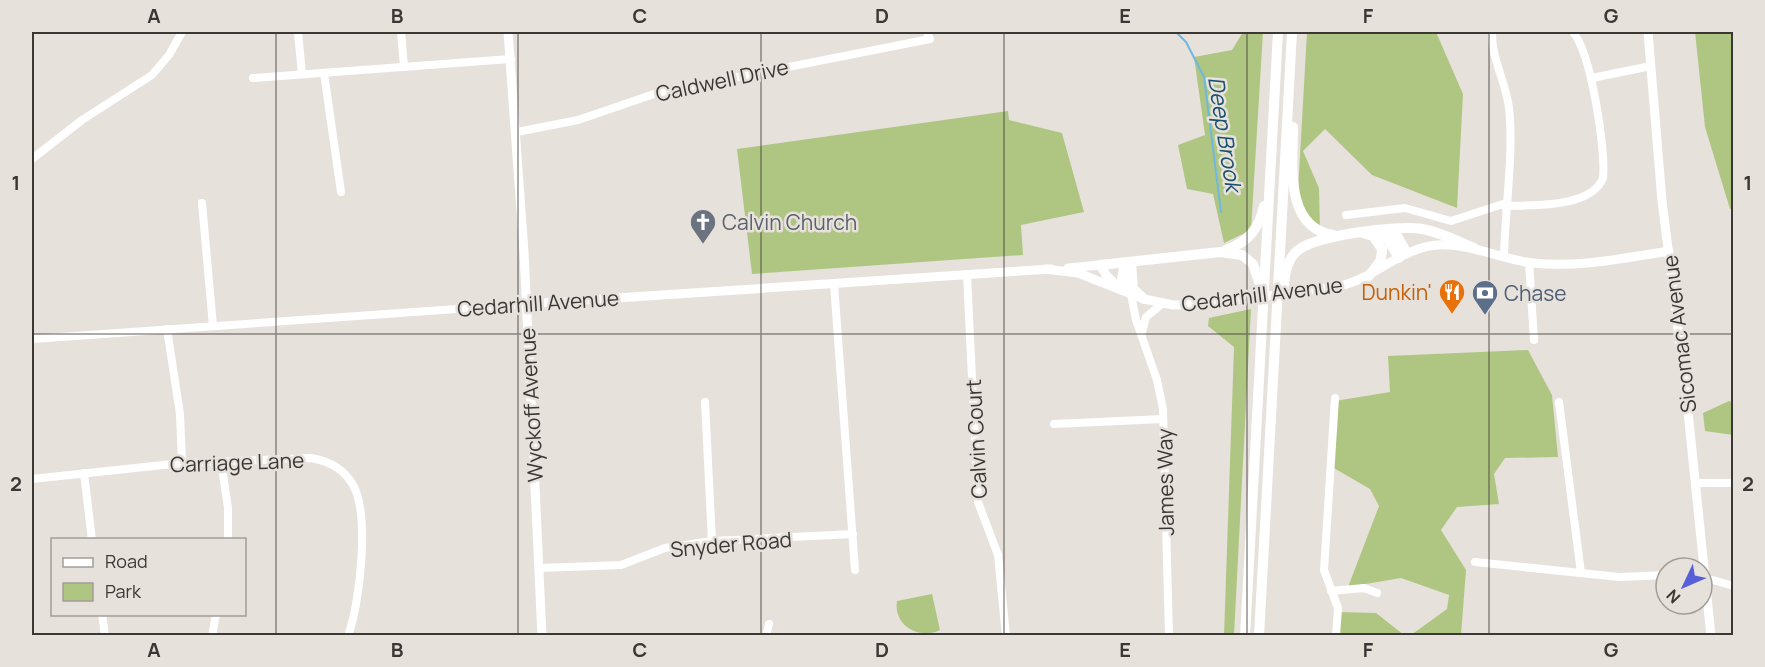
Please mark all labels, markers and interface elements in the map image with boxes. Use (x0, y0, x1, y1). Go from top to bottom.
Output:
text: A (147, 2, 161, 29)
text: B (391, 2, 404, 29)
text: C (633, 2, 647, 29)
text: D (875, 2, 889, 29)
text: E (1119, 2, 1131, 29)
text: F (1363, 2, 1374, 29)
text: G (1604, 2, 1619, 29)
street label: Caldwell Drive (653, 52, 791, 108)
water label: Deep Brook (1201, 74, 1249, 197)
text: 1 (12, 169, 20, 196)
text: 1 (1744, 169, 1752, 196)
church icon: Calvin Church (688, 207, 718, 245)
place label: Calvin Church (722, 208, 857, 236)
street label: Sicomac Avenue (1655, 253, 1703, 415)
street label: Cedarhill Avenue (1180, 270, 1344, 318)
restaurant icon: Dunkin' (1437, 277, 1467, 315)
place label: Dunkin' (1362, 278, 1432, 306)
bank icon: Chase (1470, 278, 1500, 316)
place label: Chase (1504, 279, 1566, 307)
street label: Cedarhill Avenue (456, 283, 620, 323)
street label: Wyckoff Avenue (513, 327, 549, 483)
street label: Calvin Court (959, 378, 993, 500)
street label: James Way (1150, 428, 1180, 536)
street label: Carriage Lane (169, 446, 305, 478)
text: 2 (10, 470, 22, 497)
text: 2 (1742, 470, 1754, 497)
street label: Snyder Road (669, 525, 793, 563)
legend (51, 538, 246, 616)
text: Road (105, 549, 148, 573)
north arrow (1654, 556, 1714, 616)
text: Park (105, 579, 142, 603)
text: N (1661, 585, 1685, 608)
text: A (147, 636, 161, 663)
text: B (391, 636, 404, 663)
text: C (633, 636, 647, 663)
text: D (875, 636, 889, 663)
text: E (1119, 636, 1131, 663)
text: F (1363, 636, 1374, 663)
text: G (1604, 636, 1619, 663)

